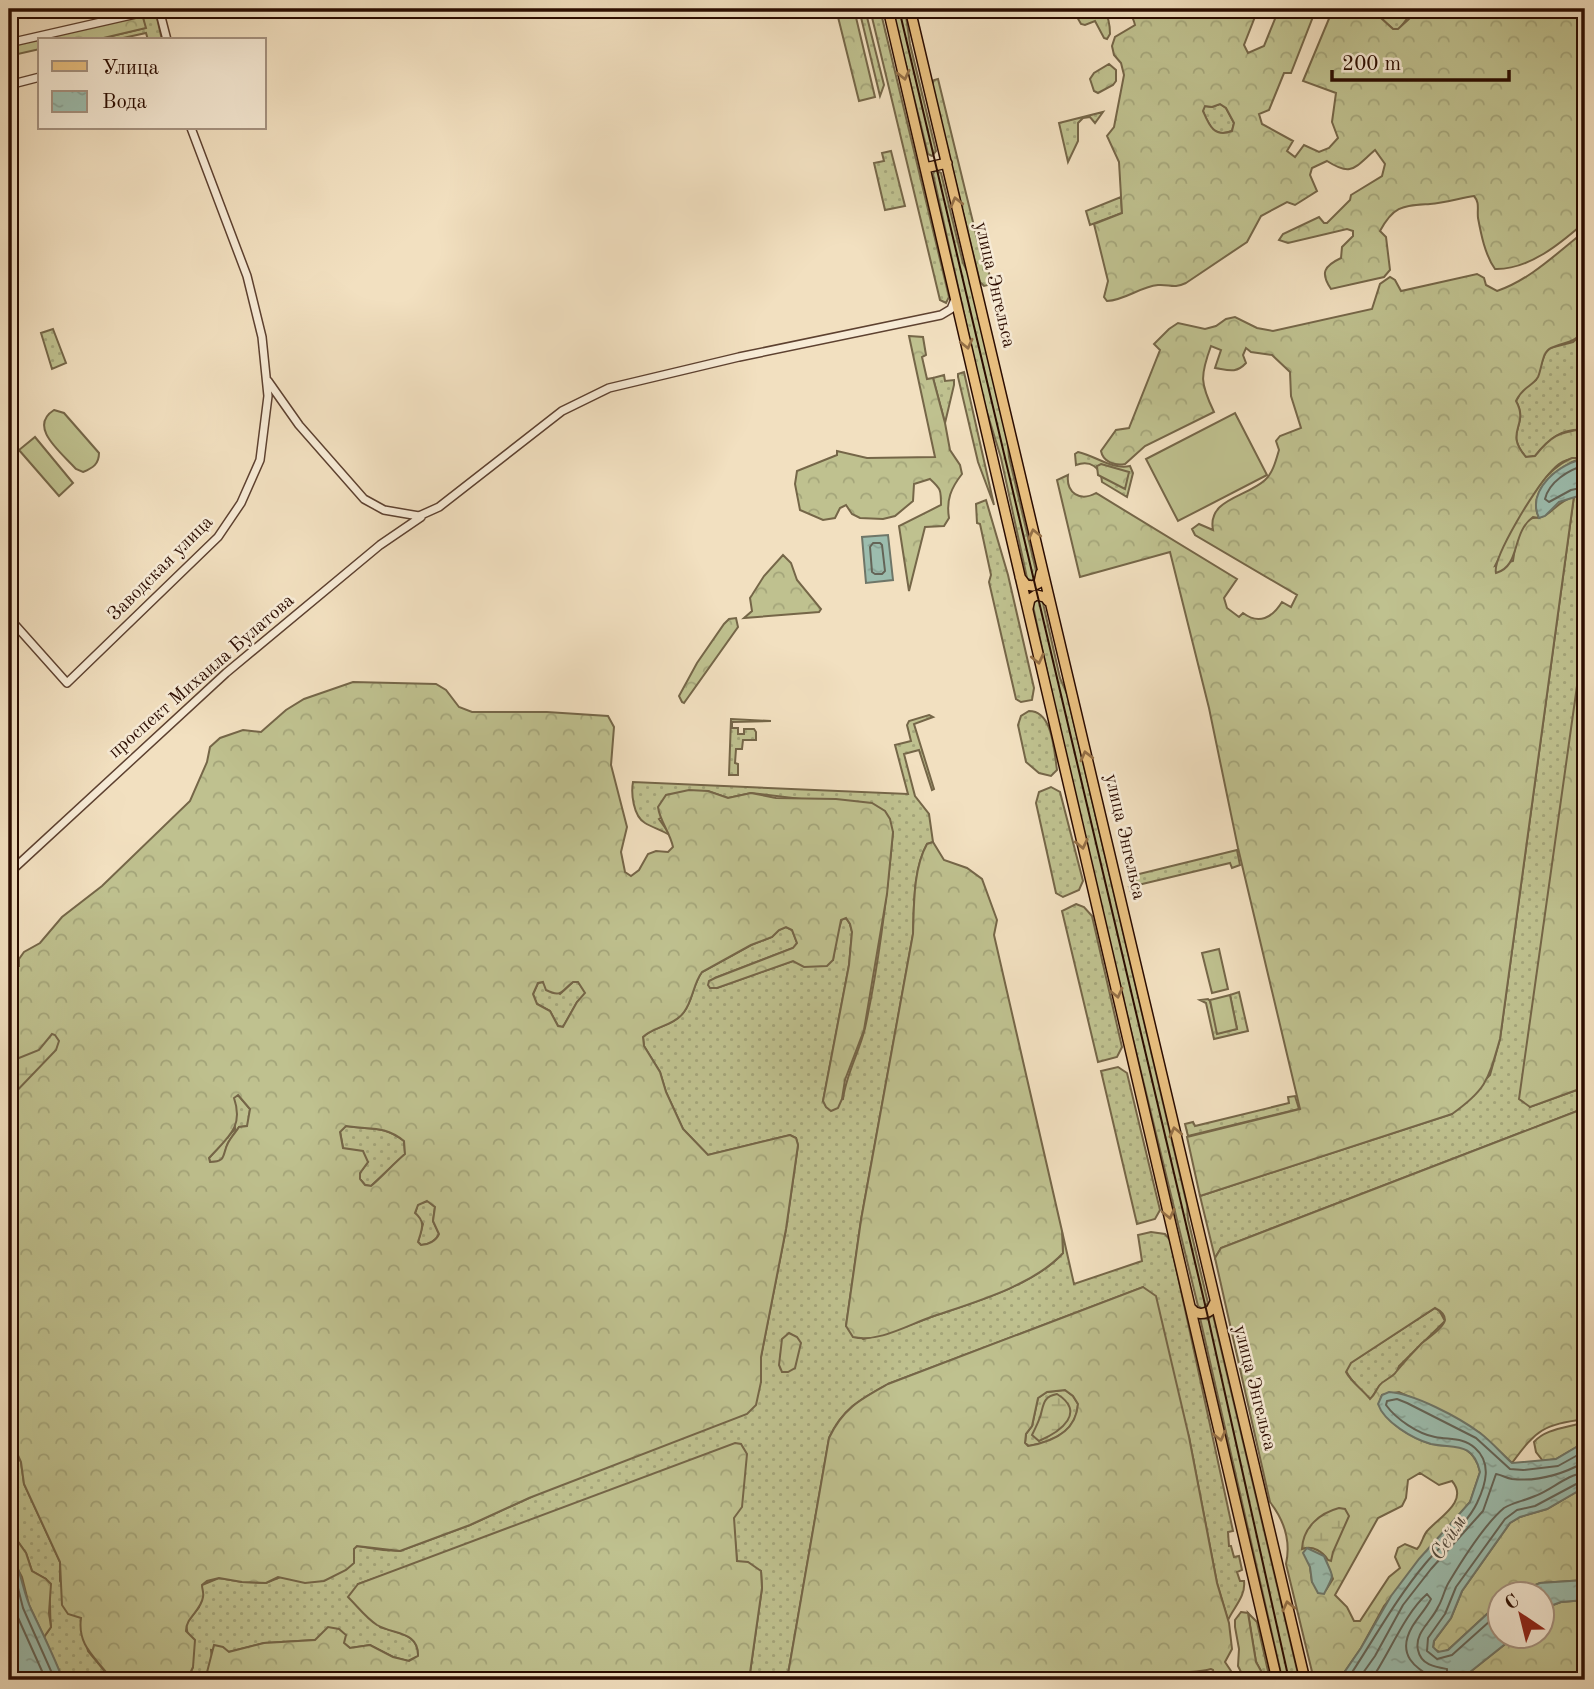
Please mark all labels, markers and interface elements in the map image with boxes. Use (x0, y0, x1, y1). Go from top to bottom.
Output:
legend (38, 38, 266, 130)
scale bar (1332, 38, 1508, 82)
text: 200 m (1342, 54, 1401, 75)
text: Улица (102, 58, 159, 79)
one-way arrow (895, 69, 910, 81)
text: Вода (102, 92, 147, 113)
one-way arrow (950, 196, 964, 208)
street label: улица Энгельса (970, 220, 1018, 350)
one-way arrow (959, 338, 973, 350)
street label: Заводская улица (105, 513, 217, 625)
one-way arrow (1027, 528, 1042, 540)
street label: проспект Михаила Булатова (106, 591, 299, 763)
one-way arrow (1029, 653, 1044, 665)
one-way arrow (1080, 750, 1094, 762)
street label: улица Энгельса (1100, 772, 1148, 902)
one-way arrow (1074, 838, 1089, 850)
one-way arrow (1109, 987, 1123, 999)
one-way arrow (1169, 1126, 1183, 1138)
one-way arrow (1161, 1208, 1176, 1220)
street label: улица Энгельса (1229, 1323, 1279, 1453)
one-way arrow (1211, 1430, 1226, 1442)
water label: Сейм (1427, 1512, 1471, 1564)
north arrow (1486, 1580, 1556, 1650)
text: С (1502, 1592, 1523, 1615)
one-way arrow (1282, 1600, 1296, 1612)

